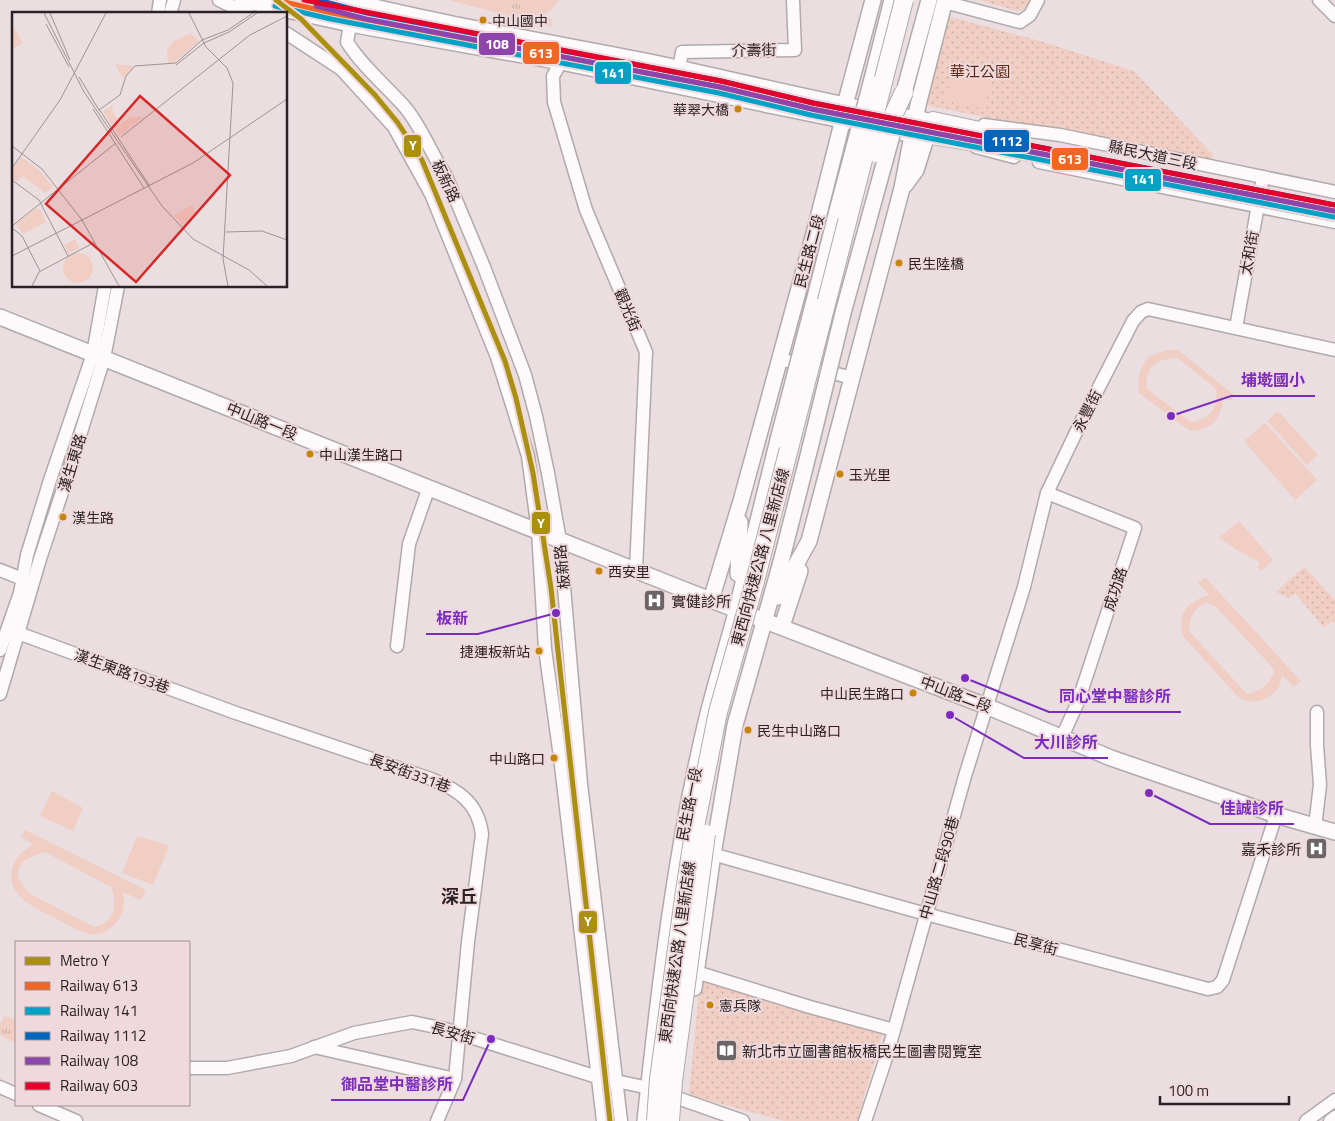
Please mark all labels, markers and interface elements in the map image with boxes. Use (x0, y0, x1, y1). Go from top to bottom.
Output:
place label: 中山國中 (492, 10, 548, 31)
inset map (12, 12, 288, 288)
marker: 中山國中 (478, 15, 488, 25)
line badge: 108 (478, 32, 516, 56)
text: 108 (485, 33, 509, 54)
street label: 介壽街 (731, 38, 777, 62)
line badge: 613 (522, 41, 560, 65)
text: 613 (529, 42, 553, 63)
park label: 華江公園 (950, 60, 1010, 83)
line badge: 141 (594, 61, 632, 85)
text: 141 (601, 62, 625, 83)
place label: 華翠大橋 (673, 99, 729, 120)
marker: 華翠大橋 (733, 104, 743, 114)
line badge: 1112 (983, 129, 1030, 153)
text: 1112 (991, 130, 1023, 151)
line badge: Y (403, 134, 422, 158)
text: Y (409, 134, 417, 155)
street label: 縣民大道三段 (1107, 134, 1199, 176)
line badge: 613 (1051, 147, 1089, 171)
text: 613 (1058, 148, 1082, 169)
street label: 板新路 (426, 156, 466, 206)
line badge: 141 (1124, 168, 1162, 192)
text: 141 (1131, 168, 1155, 189)
street label: 民生路二段 (788, 212, 830, 290)
street label: 太和街 (1234, 229, 1264, 277)
place label: 民生陸橋 (908, 253, 964, 274)
marker: 民生陸橋 (894, 258, 904, 268)
street label: 觀光街 (609, 285, 647, 335)
callout: 埔墘國小 (1231, 365, 1315, 396)
text: 埔墘國小 (1241, 368, 1305, 392)
street label: 永豐街 (1067, 386, 1107, 436)
street label: 中山路一段 (223, 396, 301, 446)
street label: 漢生東路 (52, 431, 92, 495)
place label: 中山漢生路口 (319, 444, 403, 465)
marker: 中山漢生路口 (305, 449, 315, 459)
place label: 玉光里 (849, 464, 891, 485)
street label: 東西向快速公路 八里新店線 (725, 465, 795, 649)
marker: 玉光里 (835, 469, 845, 479)
place label: 漢生路 (72, 507, 114, 528)
line badge: Y (531, 511, 551, 535)
marker: 漢生路 (58, 512, 68, 522)
text: Y (537, 512, 545, 533)
street label: 板新路 (548, 543, 576, 591)
place label: 西安里 (608, 561, 650, 582)
street label: 成功路 (1097, 564, 1133, 614)
marker: 西安里 (594, 566, 604, 576)
hospital icon: 實健診所 (643, 589, 667, 613)
place label: 實健診所 (671, 590, 731, 613)
callout: 板新 (426, 603, 478, 634)
text: 板新 (436, 606, 468, 630)
place label: 捷運板新站 (460, 641, 530, 662)
street label: 漢生東路193巷 (71, 643, 173, 699)
marker: 捷運板新站 (534, 646, 544, 656)
street label: 中山路二段 (917, 670, 995, 718)
callout: 同心堂中醫診所 (1049, 681, 1181, 712)
place label: 中山民生路口 (820, 683, 904, 704)
text: 同心堂中醫診所 (1059, 684, 1171, 708)
marker: 中山民生路口 (908, 688, 918, 698)
place label: 民生中山路口 (757, 720, 841, 741)
marker: 民生中山路口 (743, 725, 753, 735)
callout: 大川診所 (1024, 727, 1108, 758)
text: 大川診所 (1034, 730, 1098, 754)
street label: 長安街331巷 (366, 748, 454, 798)
place label: 中山路口 (489, 748, 545, 769)
marker: 中山路口 (549, 753, 559, 763)
street label: 民生路一段 (671, 765, 707, 843)
callout: 佳誠診所 (1210, 793, 1294, 824)
text: 佳誠診所 (1220, 796, 1284, 820)
street label: 中山路二段90巷 (913, 813, 965, 923)
hospital icon: 嘉禾診所 (1305, 837, 1329, 861)
place label: 嘉禾診所 (1241, 838, 1301, 861)
street label: 東西向快速公路 八里新店線 (653, 860, 701, 1044)
district label: 深丘 (441, 883, 477, 910)
line badge: Y (578, 910, 598, 934)
text: Y (584, 910, 592, 931)
street label: 民享街 (1011, 927, 1061, 961)
legend (15, 941, 190, 1106)
text: Metro Y (60, 949, 110, 972)
text: Railway 613 (60, 974, 138, 997)
place label: 憲兵隊 (719, 995, 761, 1016)
text: Railway 141 (60, 999, 138, 1022)
marker: 憲兵隊 (705, 1000, 715, 1010)
street label: 長安街 (428, 1016, 478, 1050)
text: Railway 1112 (60, 1024, 146, 1047)
library icon: 新北市立圖書館板橋民生圖書閱覽室 (714, 1039, 738, 1063)
place label: 新北市立圖書館板橋民生圖書閱覽室 (742, 1040, 982, 1063)
text: Railway 108 (60, 1049, 138, 1072)
callout: 御品堂中醫診所 (331, 1069, 463, 1100)
text: 御品堂中醫診所 (341, 1072, 453, 1096)
text: Railway 603 (60, 1074, 138, 1097)
scale bar (1160, 1074, 1289, 1106)
text: 100 m (1168, 1079, 1209, 1102)

